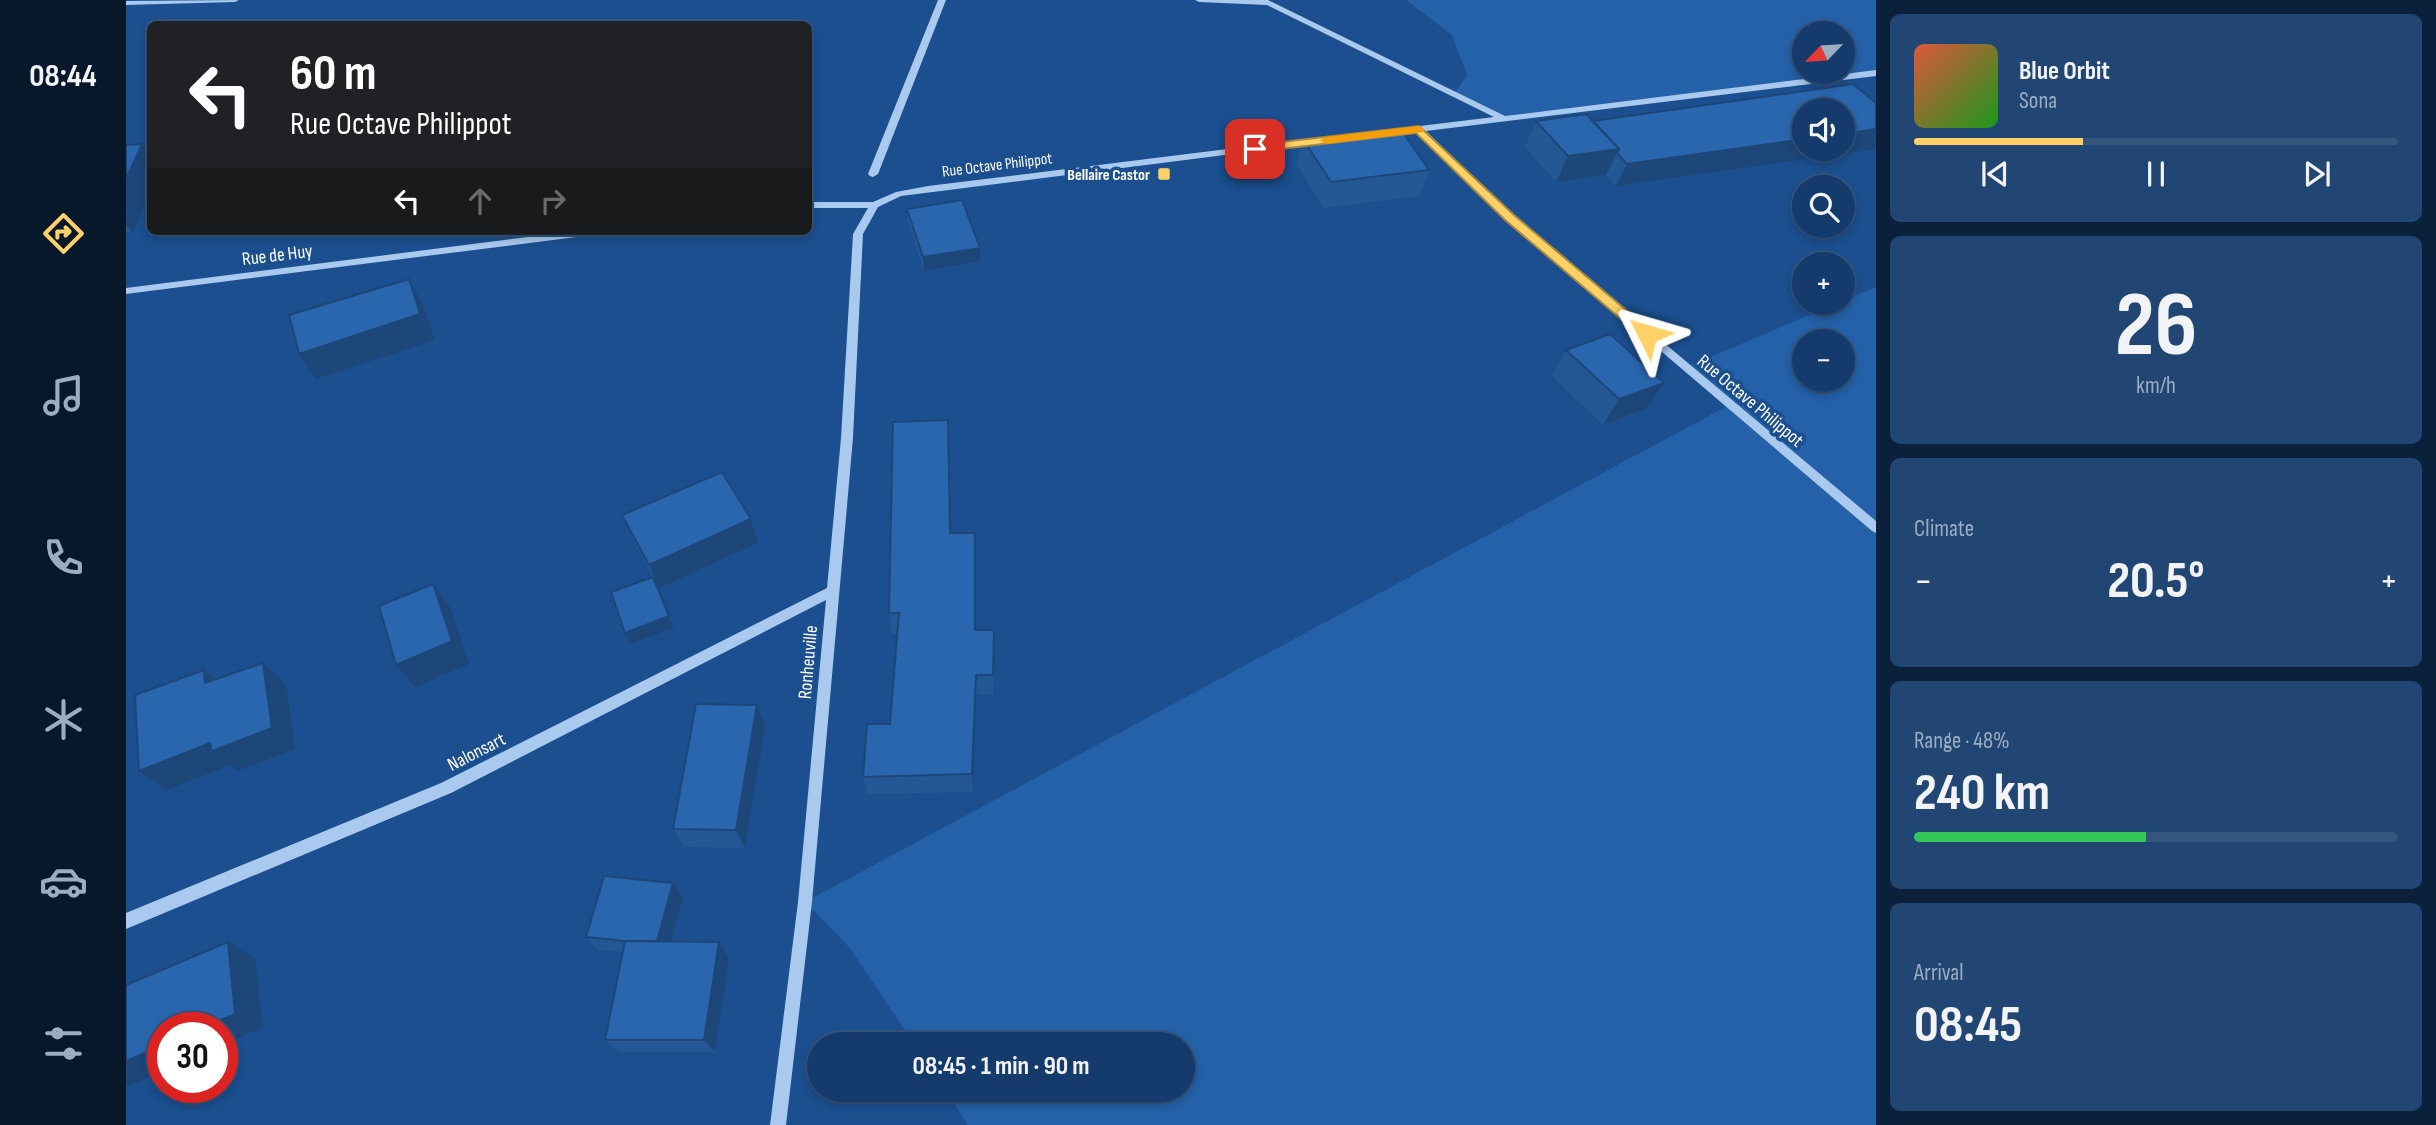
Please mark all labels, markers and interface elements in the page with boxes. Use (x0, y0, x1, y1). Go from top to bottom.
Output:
north arrow (1792, 21, 1855, 84)
map controls (1792, 21, 1855, 392)
text: 60 m (290, 45, 377, 104)
icon: left (175, 49, 266, 140)
text: Blue Orbit (2019, 56, 2110, 87)
text: 08:44 (29, 57, 97, 96)
text: Sona (2019, 87, 2057, 115)
button: sound (1792, 98, 1855, 161)
text: Rue Octave Philippot (290, 105, 512, 144)
pin (1225, 119, 1285, 179)
icon: arrive (1236, 130, 1274, 168)
street label: Rue Octave Philippot (941, 149, 1053, 182)
icon: previous (1976, 155, 2014, 193)
icon: pause (2137, 155, 2175, 193)
icon: next (2298, 155, 2336, 193)
place label: Bellaire Castor (1067, 166, 1150, 185)
marker: Bellaire Castor (1156, 166, 1172, 182)
button: search (1792, 175, 1855, 238)
icon: left (388, 182, 426, 220)
icon: ahead (461, 182, 499, 220)
icon: right (534, 182, 572, 220)
icon: directions (39, 209, 88, 258)
street label: Rue de Huy (241, 240, 314, 271)
button: + (1792, 252, 1855, 315)
text: 26 (2115, 272, 2197, 381)
position arrow (1610, 297, 1684, 371)
button: − (1792, 329, 1855, 392)
street label: Rue Octave Philippot (1692, 350, 1808, 452)
icon: music (39, 371, 88, 420)
text: km/h (2136, 372, 2176, 400)
text: Climate (1914, 515, 1974, 543)
icon: phone (39, 533, 88, 582)
text: 20.5° (2107, 550, 2205, 613)
text: − (1914, 559, 1933, 604)
text: + (2379, 559, 2398, 604)
street label: Ronheuville (794, 624, 823, 700)
icon: climate (39, 695, 88, 744)
text: Range · 48% (1914, 727, 2010, 755)
street label: Nalonsart (444, 728, 510, 777)
text: 240 km (1914, 762, 2050, 825)
icon: car (39, 857, 88, 906)
text: Arrival (1914, 959, 1963, 987)
text: 08:45 (1914, 994, 2022, 1057)
speed limit sign: 30 (147, 1012, 238, 1103)
icon: filters (39, 1019, 88, 1068)
text: 08:45 · 1 min · 90 m (913, 1051, 1089, 1082)

